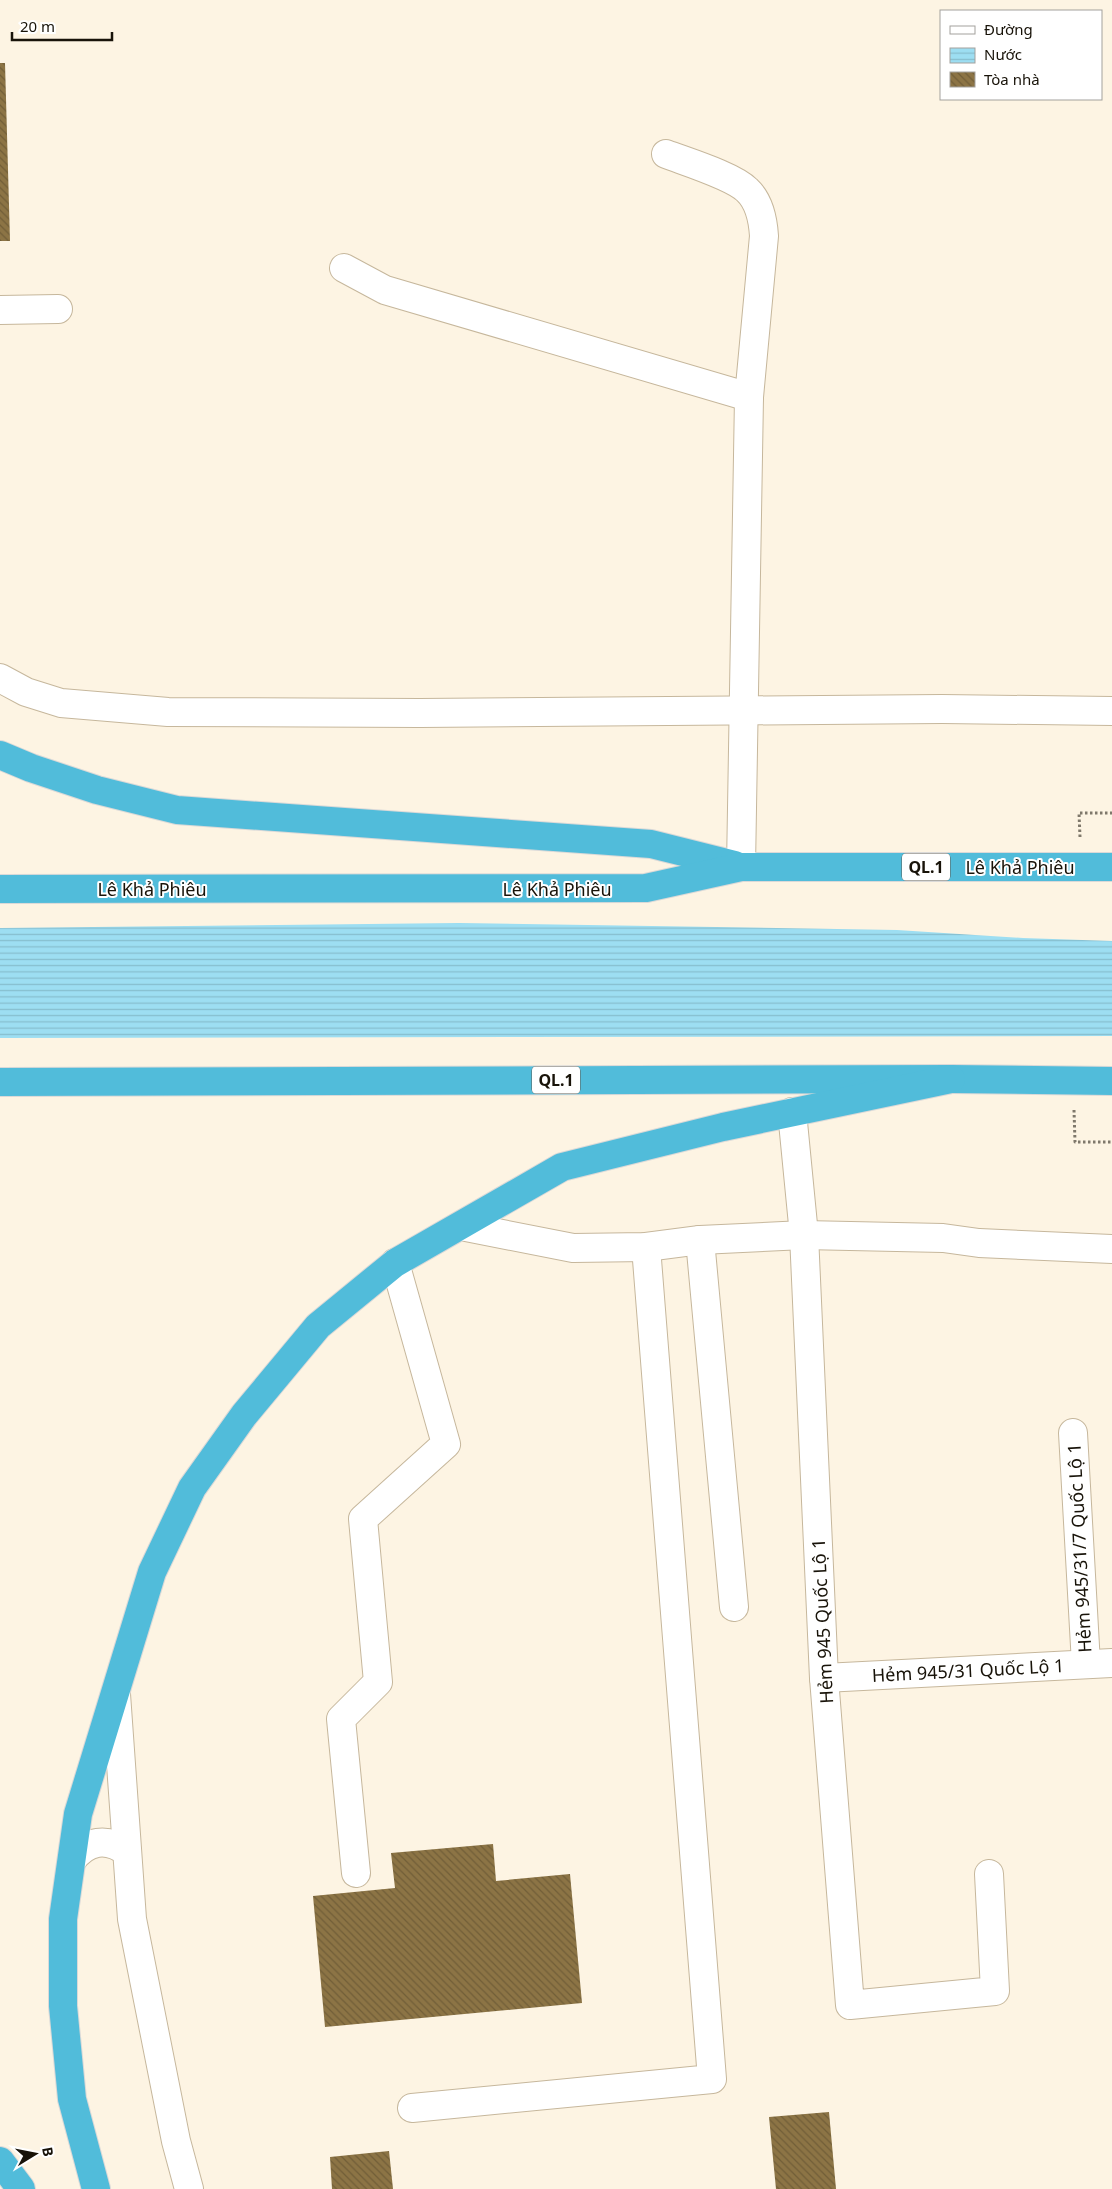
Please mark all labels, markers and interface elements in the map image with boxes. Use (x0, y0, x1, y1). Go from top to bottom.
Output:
scale bar (12, 10, 112, 42)
legend (940, 10, 1102, 100)
text: 20 m (20, 16, 55, 36)
text: Đường (984, 19, 1033, 39)
text: Nước (984, 44, 1022, 64)
text: Tòa nhà (984, 69, 1040, 89)
road number: QL.1 (902, 854, 950, 880)
street label: Lê Khả Phiêu (965, 855, 1075, 879)
street label: Lê Khả Phiêu (97, 877, 207, 901)
street label: Lê Khả Phiêu (502, 877, 612, 901)
road number: QL.1 (532, 1066, 580, 1094)
street label: Hẻm 945/31/7 Quốc Lộ 1 (1062, 1443, 1096, 1653)
street label: Hẻm 945 Quốc Lộ 1 (806, 1538, 838, 1704)
street label: Hẻm 945/31 Quốc Lộ 1 (871, 1653, 1065, 1687)
north arrow (10, 2129, 60, 2179)
text: B (38, 2145, 58, 2158)

